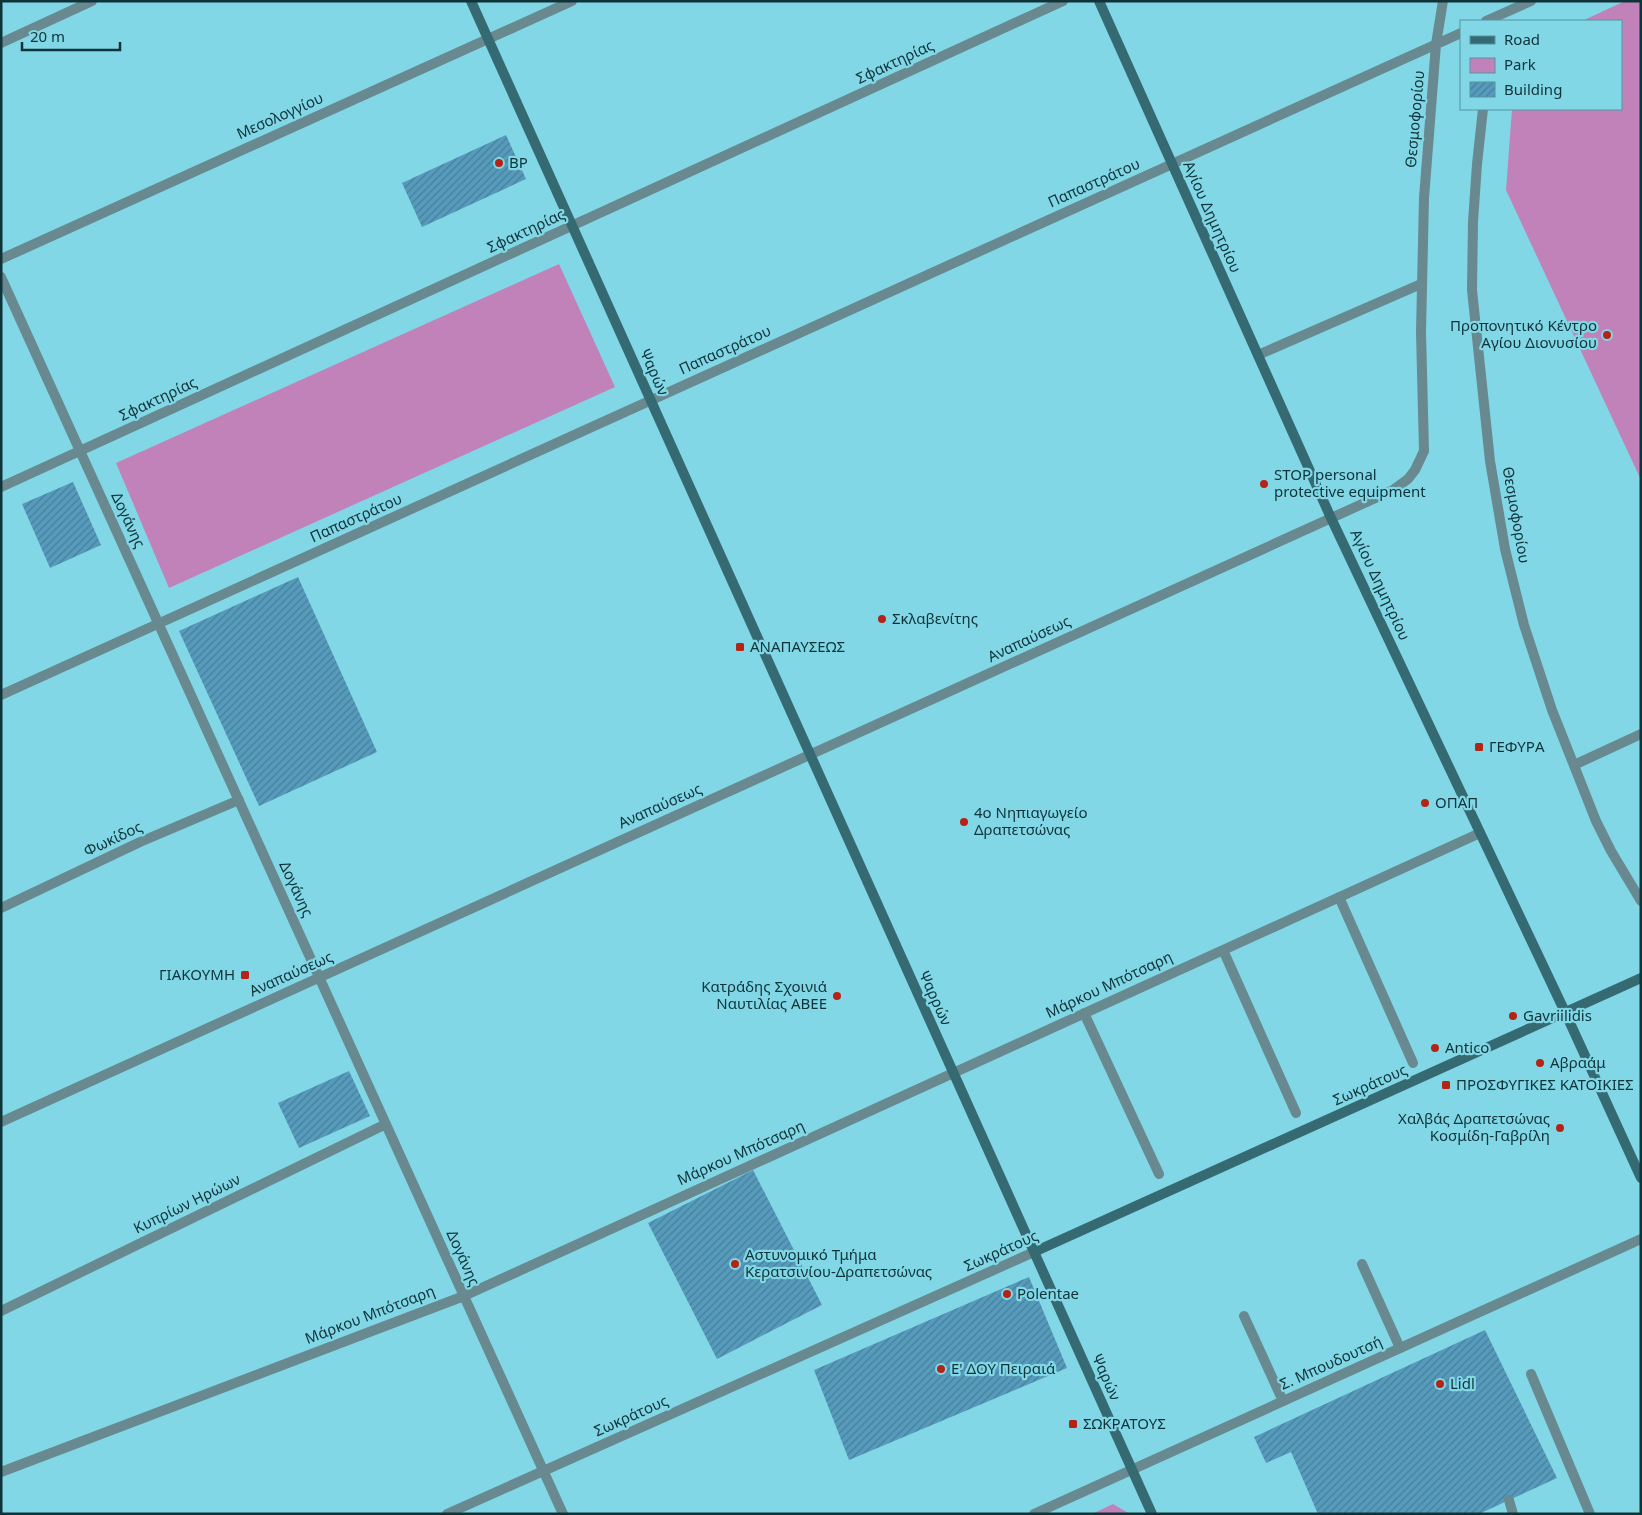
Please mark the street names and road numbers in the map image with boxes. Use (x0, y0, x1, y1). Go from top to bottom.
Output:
street label: Σφακτηρίας (853, 34, 937, 88)
street label: Θεσμοφορίου (1400, 69, 1428, 169)
street label: Μεσολογγίου (233, 87, 326, 143)
street label: Παπαστράτου (1044, 153, 1143, 211)
street label: Αγίου Δημητρίου (1179, 158, 1247, 276)
street label: Σφακτηρίας (484, 203, 568, 257)
street label: Παπαστράτου (675, 320, 774, 378)
street label: Ψαρών (636, 345, 674, 398)
street label: Σφακτηρίας (116, 371, 200, 425)
street label: Θεσμοφορίου (1499, 465, 1535, 565)
street label: Δογάνης (107, 488, 151, 551)
street label: Παπαστράτου (306, 488, 405, 546)
street label: Αγίου Δημητρίου (1346, 526, 1415, 643)
street label: Αναπαύσεως (984, 610, 1073, 666)
street label: Αναπαύσεως (615, 778, 704, 832)
street label: Φωκίδος (80, 816, 145, 860)
street label: Δογάνης (275, 857, 319, 920)
street label: Αναπαύσεως (246, 946, 335, 1000)
street label: Μάρκου Μπότσαρη (1042, 946, 1175, 1022)
street label: Ψαρρών (915, 967, 957, 1029)
street label: Σωκράτους (1329, 1059, 1410, 1109)
street label: Μάρκου Μπότσαρη (674, 1115, 807, 1189)
street label: Κυπρίων Ηρώων (130, 1168, 243, 1238)
street label: Σωκράτους (960, 1225, 1041, 1275)
street label: Δογάνης (443, 1226, 485, 1289)
street label: Μάρκου Μπότσαρη (302, 1280, 437, 1348)
street label: Σ. Μπουδουτσή (1276, 1331, 1385, 1394)
street label: Ψαρών (1088, 1350, 1126, 1403)
street label: Σωκράτους (590, 1390, 671, 1440)

